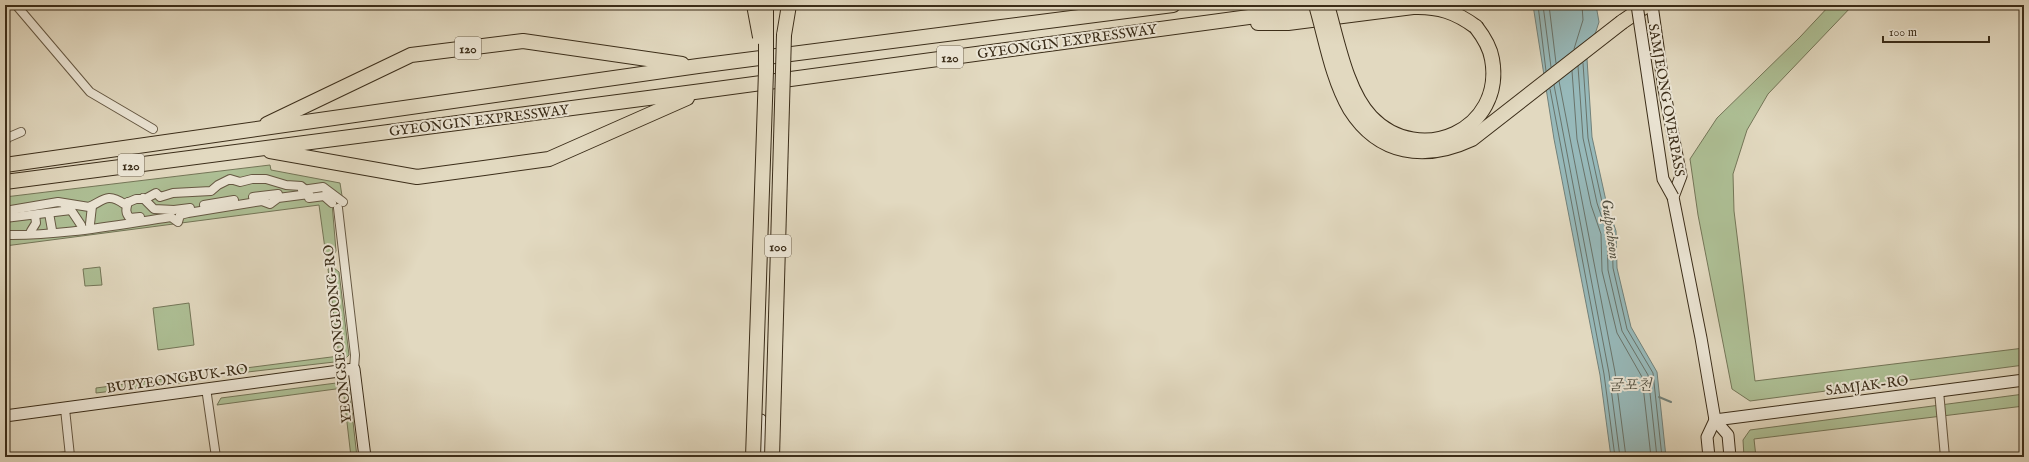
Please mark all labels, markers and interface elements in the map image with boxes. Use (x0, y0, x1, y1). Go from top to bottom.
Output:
scale bar (1883, 18, 1989, 44)
street label: GYEONGIN EXPRESSWAY (976, 20, 1160, 64)
street label: SAMJEONG OVERPASS (1644, 22, 1688, 178)
text: 100 m (1889, 25, 1917, 40)
road number: 120 (455, 37, 481, 59)
road number: 120 (937, 46, 963, 68)
street label: GYEONGIN EXPRESSWAY (388, 101, 572, 141)
road number: 120 (118, 154, 144, 176)
water label: Gulpocheon (1597, 198, 1624, 260)
road number: 100 (765, 235, 791, 257)
street label: YEONGSEONGDONG-RO (320, 243, 356, 424)
street label: BUPYEONGBUK-RO (105, 360, 249, 398)
street label: SAMJAK-RO (1825, 372, 1910, 400)
water label: 굴포천 (1608, 376, 1653, 395)

